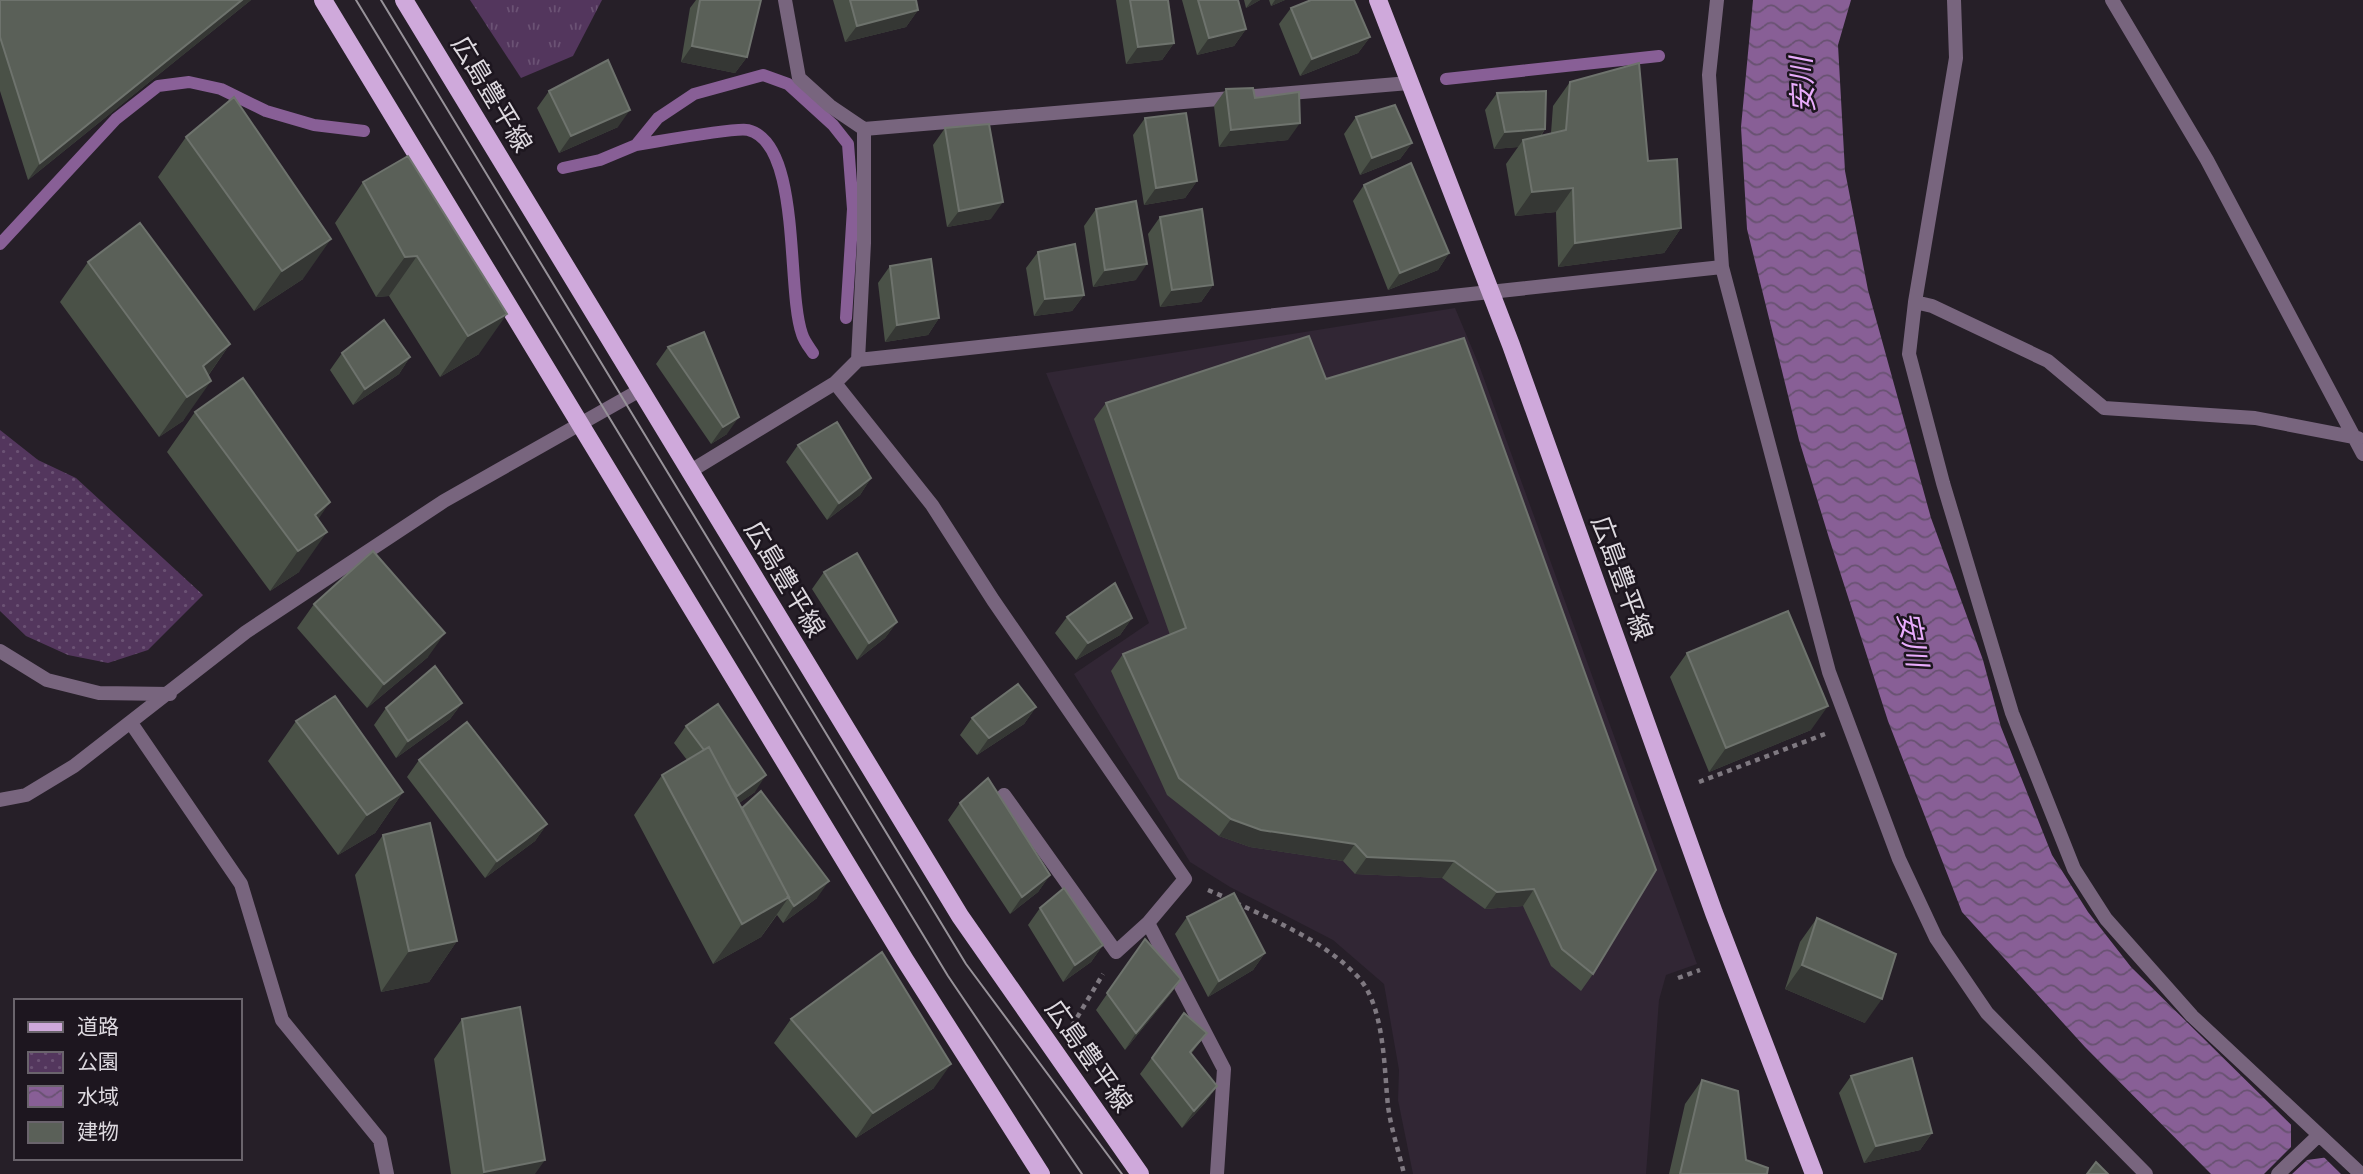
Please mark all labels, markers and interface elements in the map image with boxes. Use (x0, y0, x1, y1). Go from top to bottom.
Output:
street label: 広島豊平線 (445, 30, 539, 158)
water label: 安川 (1783, 53, 1820, 114)
street label: 広島豊平線 (1585, 511, 1659, 645)
street label: 広島豊平線 (738, 515, 832, 643)
water label: 安川 (1891, 608, 1936, 673)
street label: 広島豊平線 (1039, 994, 1139, 1118)
legend (14, 999, 242, 1160)
text: 道路 (77, 1014, 119, 1039)
text: 公園 (77, 1049, 119, 1074)
text: 水域 (77, 1084, 119, 1109)
text: 建物 (77, 1119, 119, 1144)

